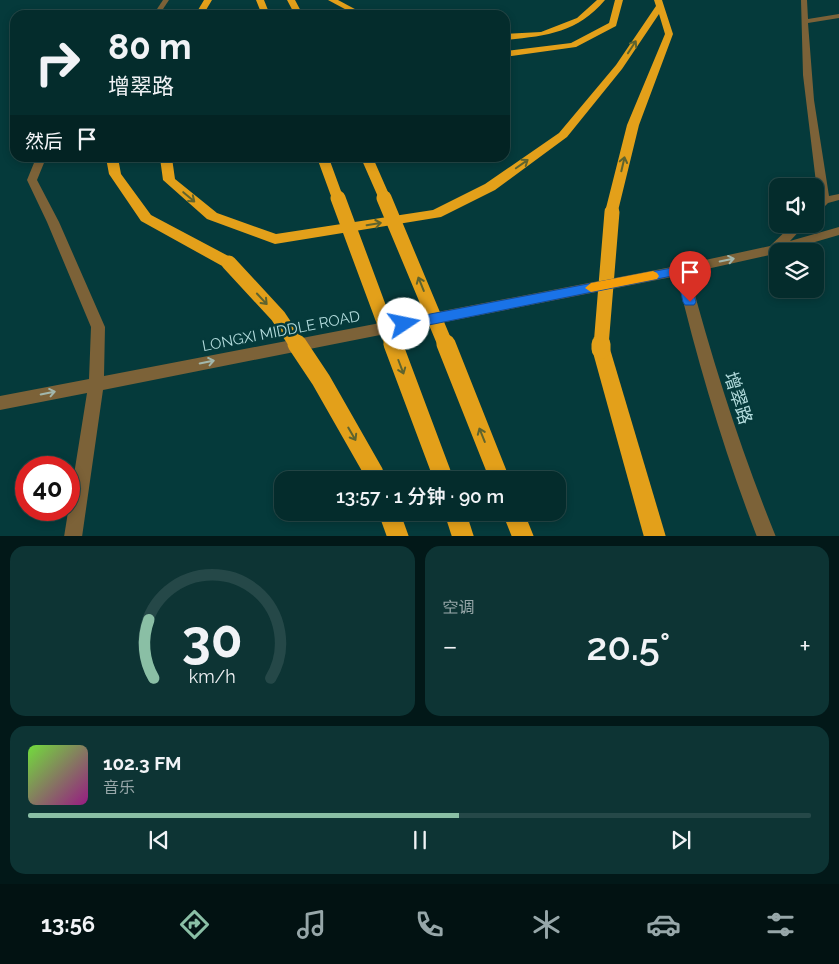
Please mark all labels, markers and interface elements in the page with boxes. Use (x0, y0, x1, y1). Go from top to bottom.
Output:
text: 80 m (108, 26, 192, 67)
icon: right (25, 30, 90, 95)
one-way arrow (627, 40, 637, 54)
text: 增翠路 (108, 73, 174, 99)
icon: arrive (73, 125, 101, 153)
text: 然后 (25, 130, 63, 152)
one-way arrow (619, 157, 628, 173)
one-way arrow (515, 159, 529, 169)
map controls (769, 178, 824, 298)
button: sound (769, 178, 824, 233)
one-way arrow (182, 191, 195, 202)
one-way arrow (366, 219, 382, 229)
button: layers (769, 243, 824, 298)
pin (669, 251, 711, 302)
one-way arrow (719, 255, 735, 264)
icon: arrive (676, 258, 704, 286)
one-way arrow (416, 277, 426, 292)
one-way arrow (256, 293, 268, 305)
position arrow (377, 297, 429, 349)
street label: LONGXI MIDDLE ROAD (201, 307, 362, 355)
one-way arrow (199, 357, 215, 366)
one-way arrow (397, 359, 407, 374)
street label: 增翠路 (720, 369, 757, 427)
one-way arrow (39, 388, 55, 398)
one-way arrow (348, 426, 357, 441)
one-way arrow (477, 428, 486, 443)
speed limit sign: 40 (15, 456, 80, 521)
text: 13:57 · 1 分钟 · 90 m (336, 485, 504, 507)
text: 空调 (443, 598, 475, 617)
text: 30 (182, 608, 243, 669)
text: 20.5° (587, 624, 670, 669)
text: − (443, 630, 458, 663)
text: + (799, 630, 811, 663)
text: km/h (189, 666, 236, 687)
text: 102.3 FM (103, 752, 182, 774)
text: 音乐 (103, 778, 135, 797)
icon: previous (145, 826, 173, 854)
icon: pause (406, 826, 434, 854)
icon: next (667, 826, 695, 854)
icon: directions (177, 907, 212, 942)
icon: music (294, 907, 329, 942)
icon: phone (412, 907, 447, 942)
icon: climate (529, 907, 564, 942)
icon: car (646, 907, 681, 942)
icon: filters (763, 907, 798, 942)
text: 13:56 (41, 911, 95, 937)

